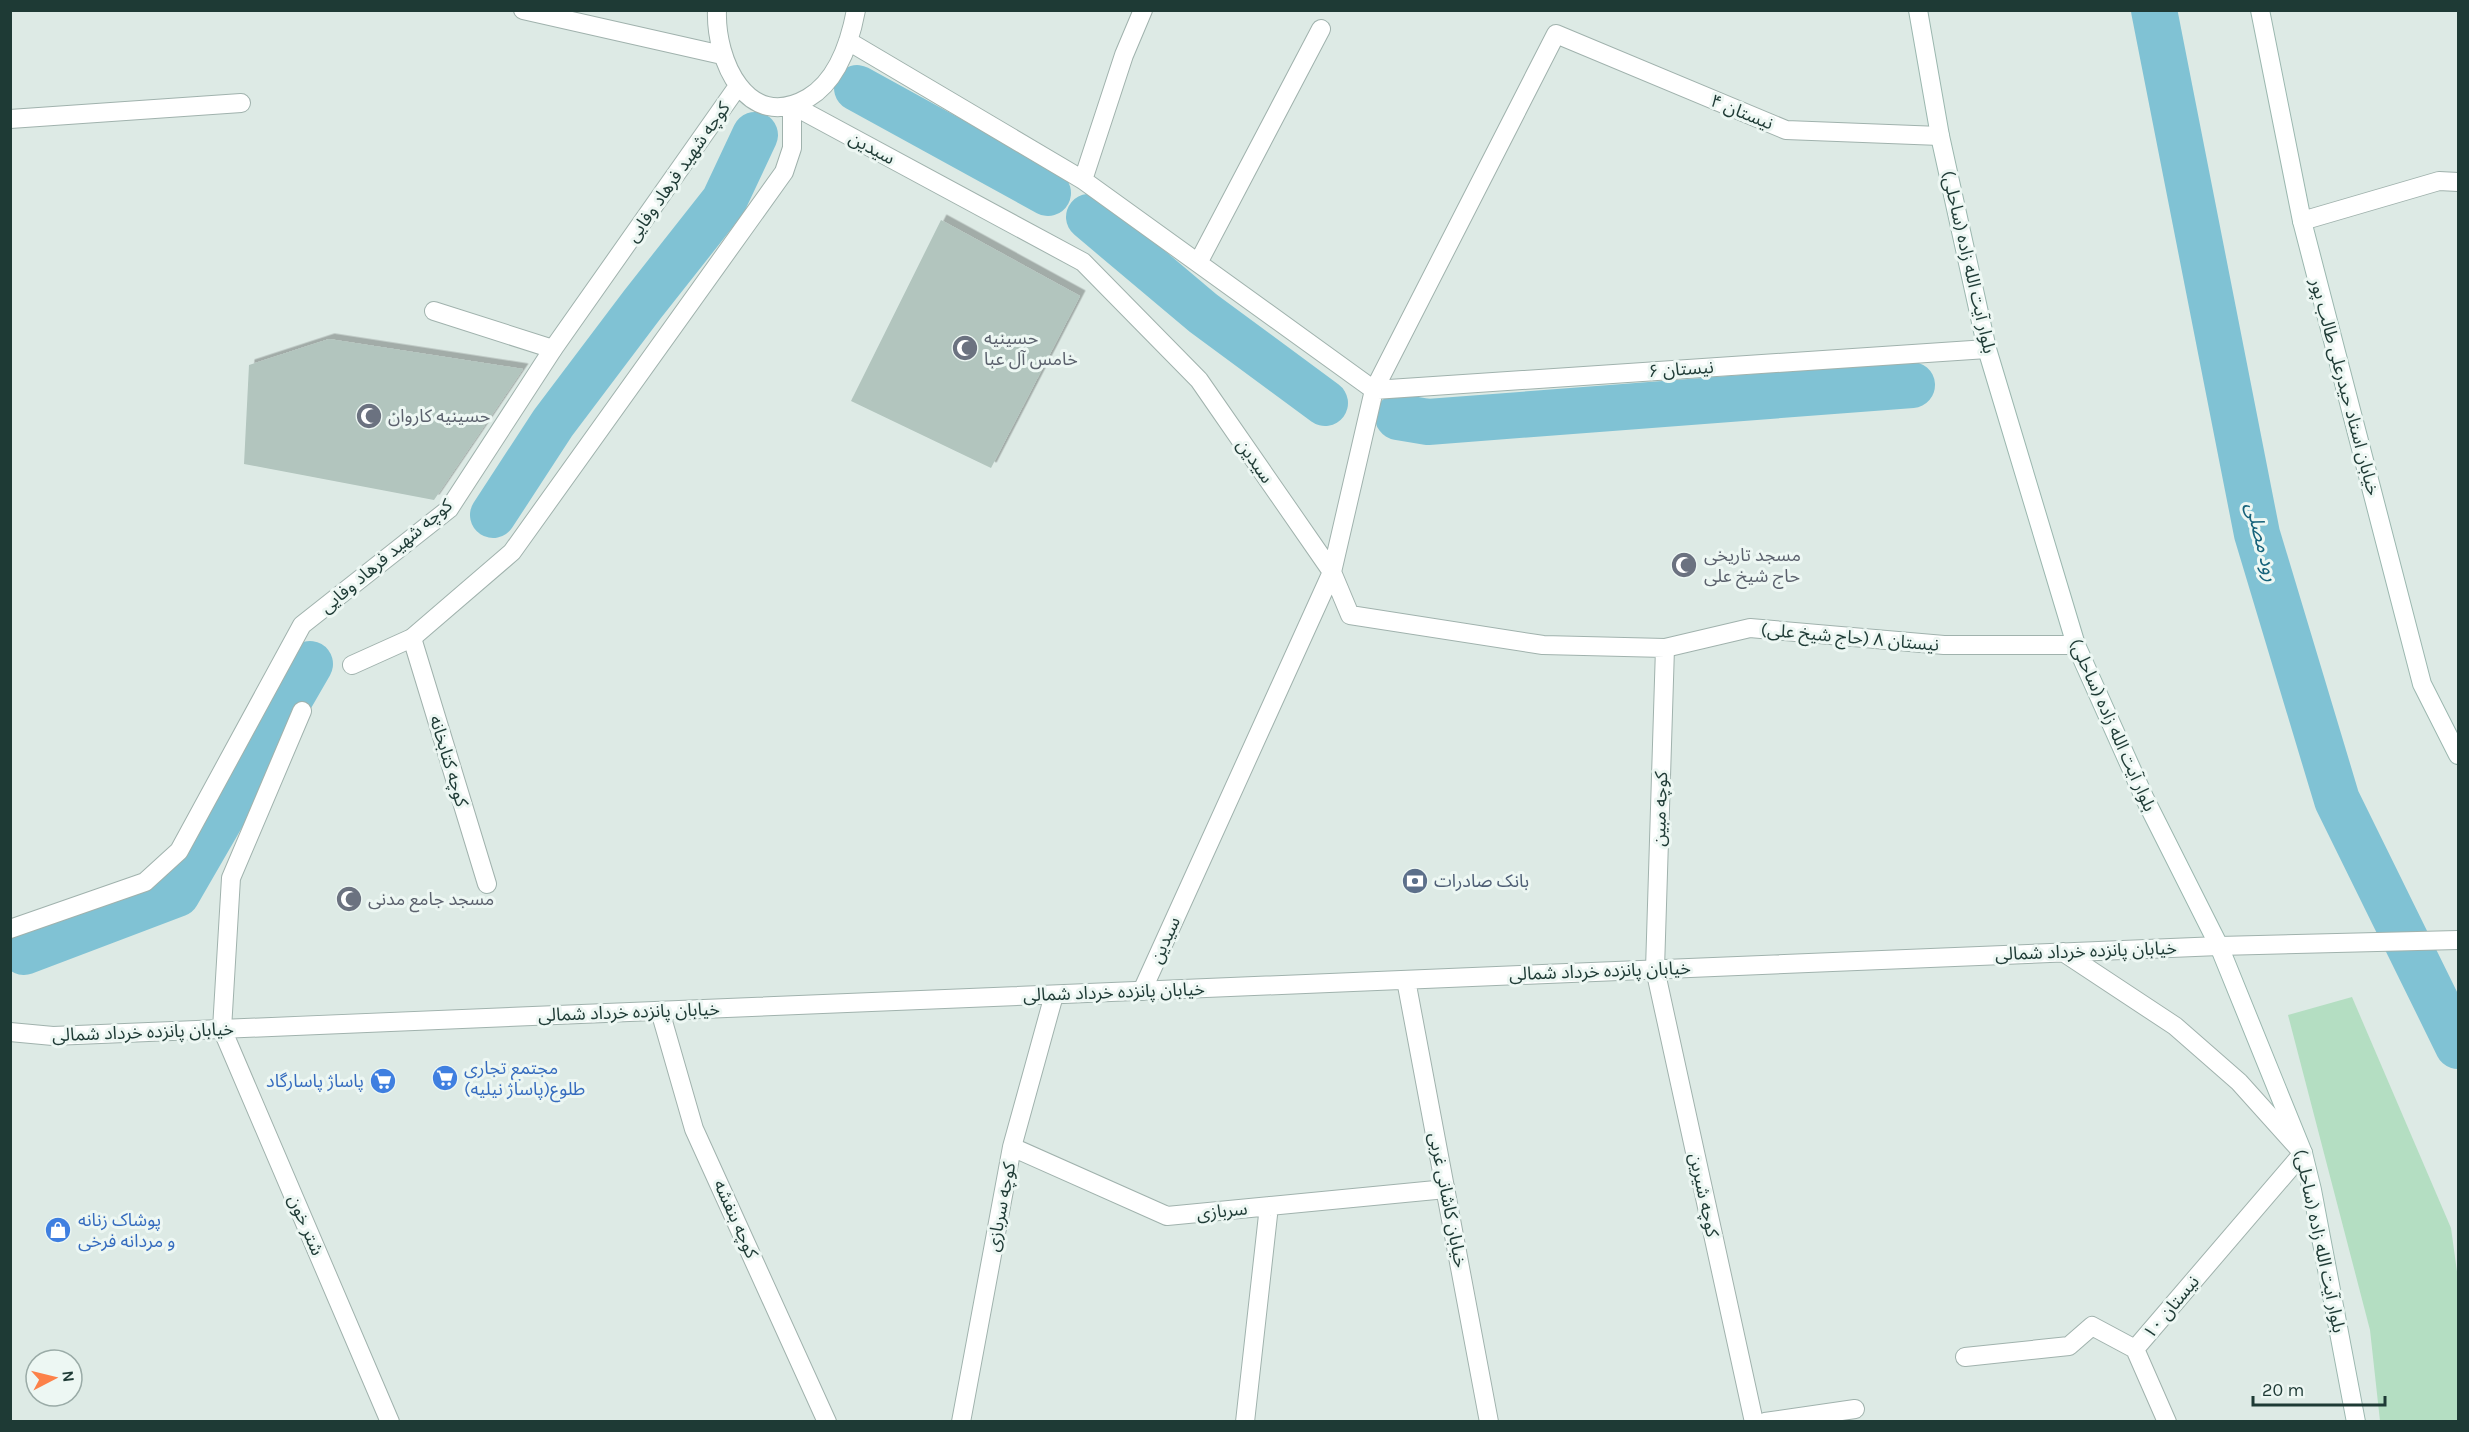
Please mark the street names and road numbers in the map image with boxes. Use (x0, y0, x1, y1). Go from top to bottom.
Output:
street label: نیستان ۴ (1707, 89, 1777, 135)
street label: کوچه شهید فرهاد وفایی (621, 97, 735, 246)
street label: سیدین (845, 127, 899, 169)
street label: بلوار آیت الله زاده (ساحلی) (1937, 168, 2001, 356)
street label: خیابان استاد حیدرعلی طالب پور (2305, 275, 2385, 498)
street label: نیستان ۶ (1647, 356, 1715, 382)
street label: سیدین (1232, 435, 1278, 487)
street label: کوچه شهید فرهاد وفایی (315, 494, 457, 618)
street label: نیستان ۸ (حاج شیخ علی) (1760, 618, 1940, 658)
street label: بلوار آیت الله زاده (ساحلی) (2065, 635, 2161, 815)
street label: کوچه کتابخانه (425, 713, 473, 810)
street label: کوچه مبین (1648, 771, 1672, 847)
street label: سیدین (1145, 913, 1185, 967)
street label: خیابان پانزده خرداد شمالی (1995, 937, 2177, 965)
street label: خیابان پانزده خرداد شمالی (1509, 957, 1691, 985)
street label: خیابان پانزده خرداد شمالی (1023, 978, 1205, 1006)
street label: خیابان پانزده خرداد شمالی (538, 998, 720, 1026)
street label: خیابان پانزده خرداد شمالی (52, 1018, 234, 1046)
street label: خیابان کاشانی غربی (1424, 1130, 1472, 1270)
street label: بلوار آیت الله زاده (ساحلی) (2290, 1147, 2350, 1335)
street label: کوچه شیرین (1684, 1151, 1724, 1240)
street label: کوچه سربازی (982, 1160, 1021, 1254)
street label: کوچه بنفشه (709, 1176, 763, 1262)
street label: شتر خون (283, 1191, 329, 1259)
street label: سربازی (1195, 1197, 1249, 1225)
street label: نیستان ۱۰ (2138, 1271, 2204, 1343)

